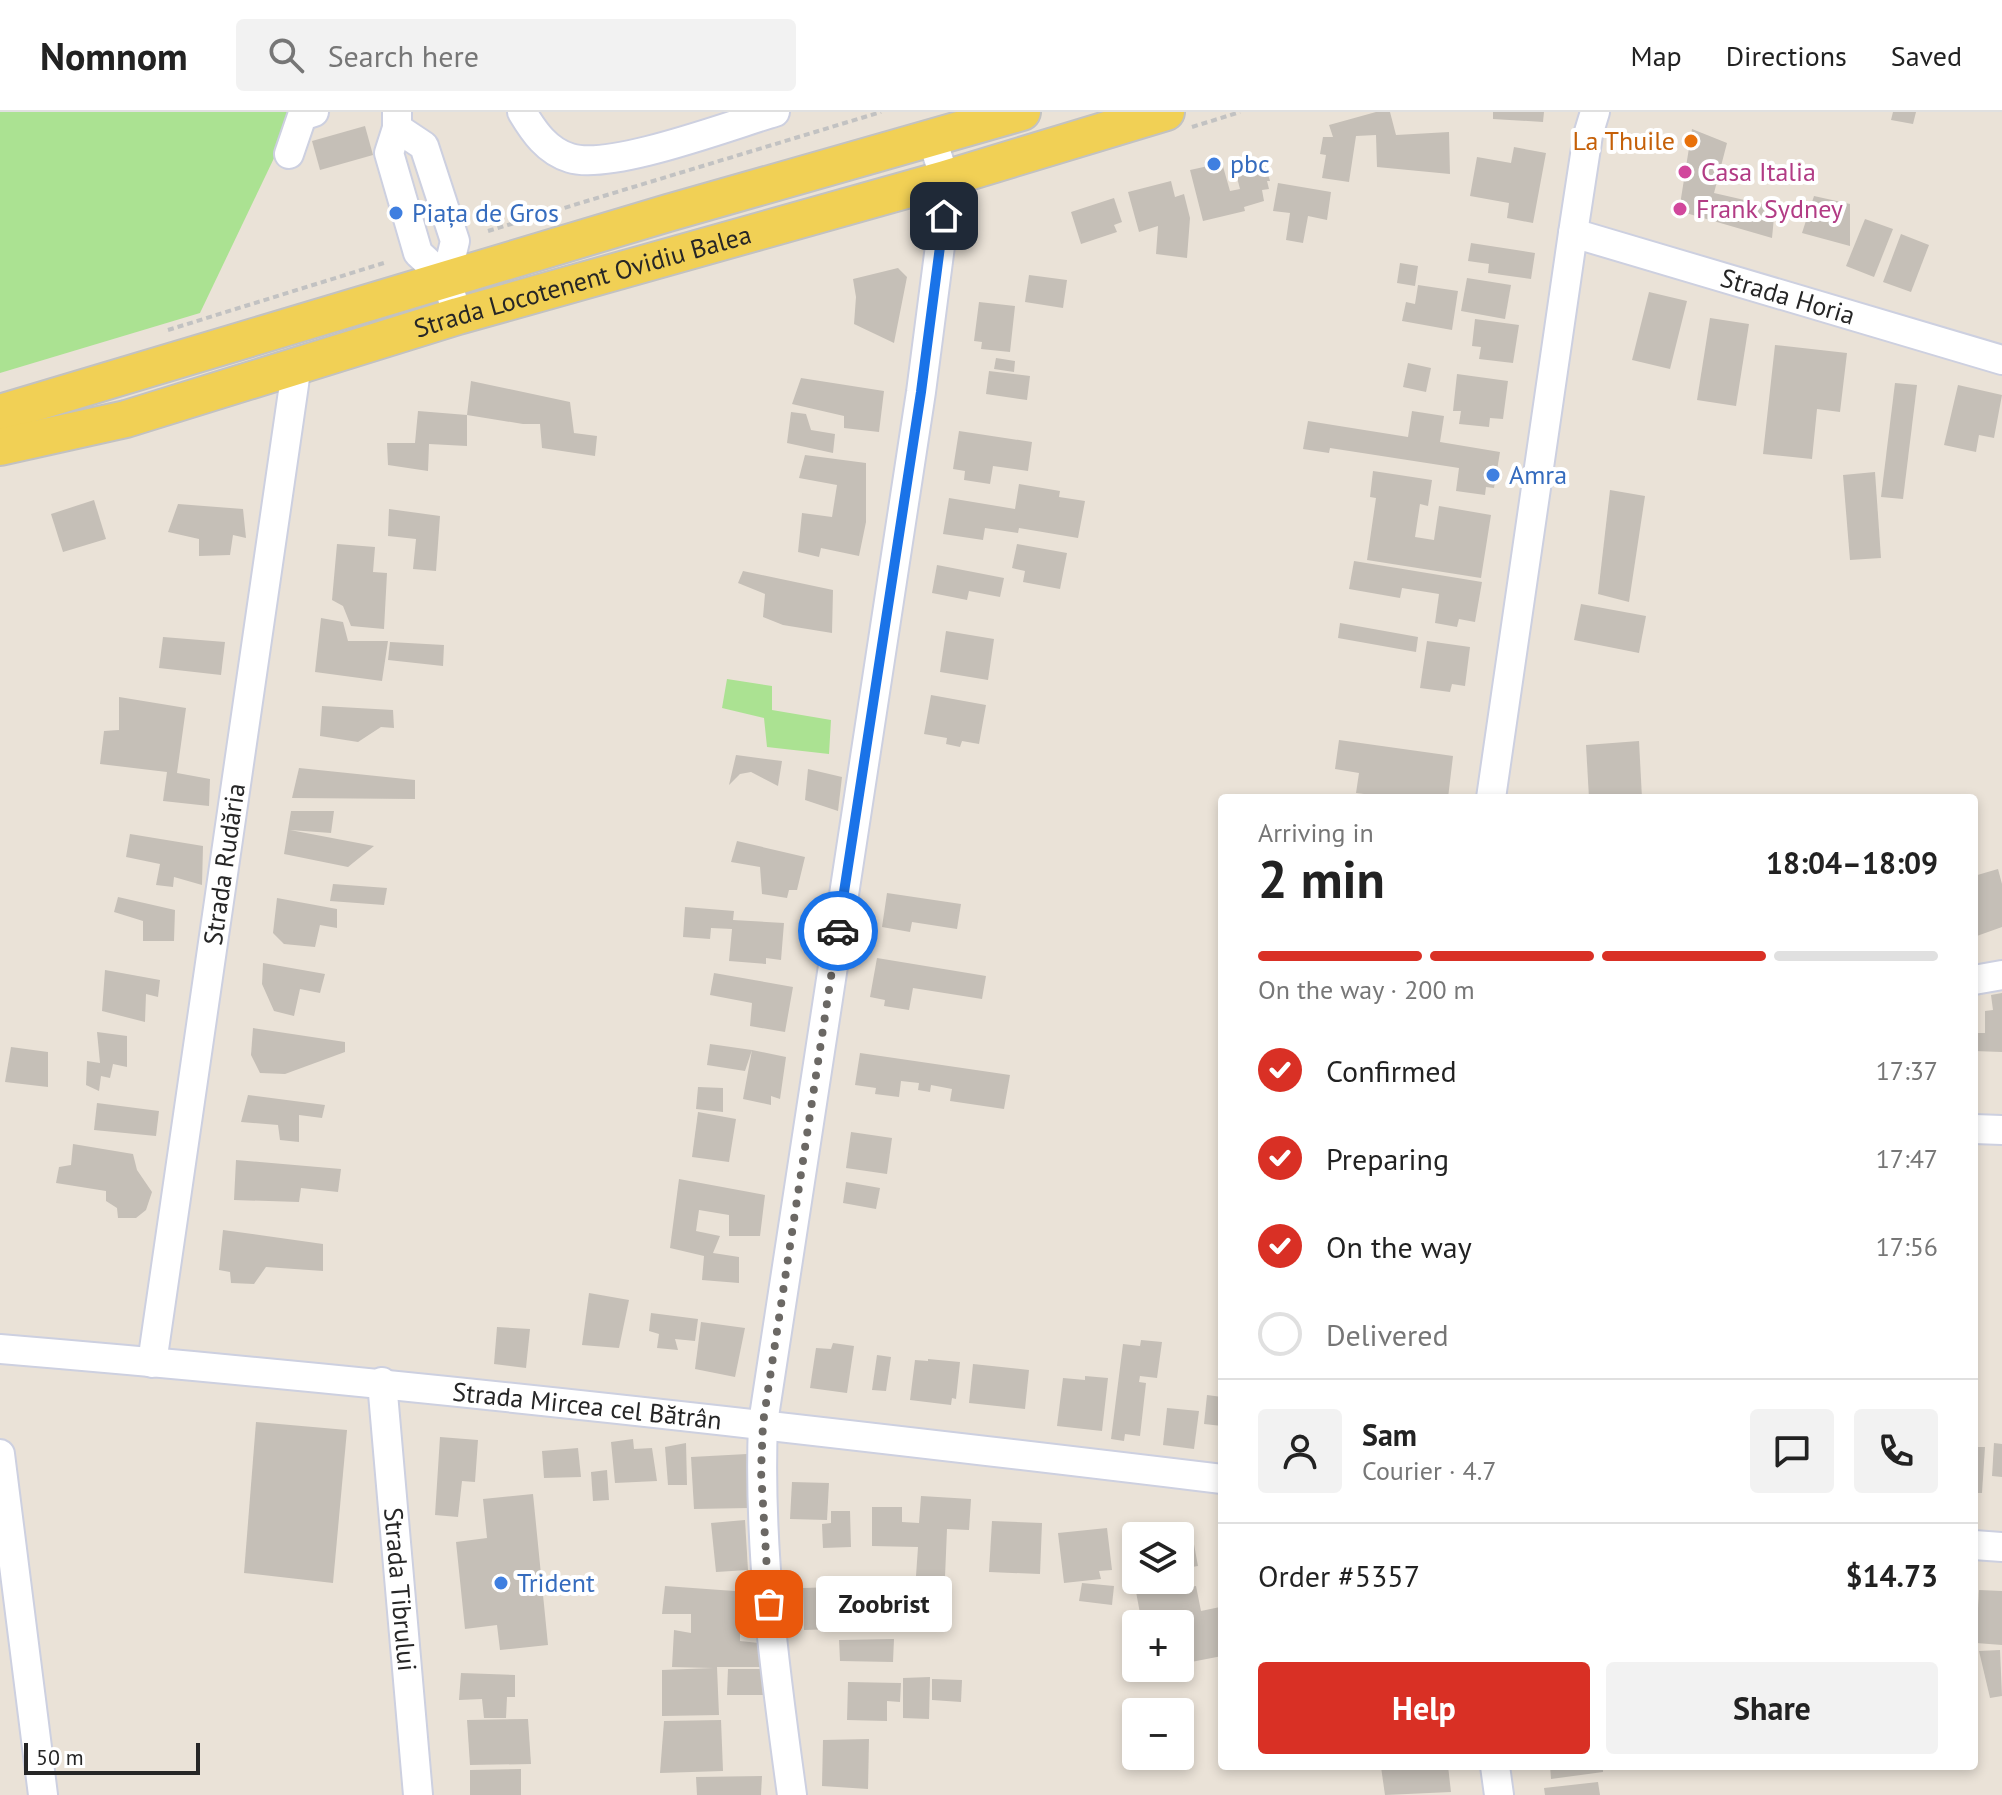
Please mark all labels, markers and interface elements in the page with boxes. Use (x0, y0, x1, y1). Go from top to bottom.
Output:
search box (236, 19, 796, 91)
text: Nomnom (40, 31, 188, 80)
icon: search (264, 33, 308, 77)
text: Search here (328, 36, 479, 75)
text: Map (1631, 37, 1682, 74)
text: Directions (1726, 37, 1847, 74)
text: Saved (1891, 37, 1962, 74)
place label: La Thuile (1573, 124, 1675, 157)
marker: La Thuile (1682, 132, 1700, 150)
place label: pbc (1230, 147, 1270, 180)
marker: pbc (1205, 155, 1223, 173)
place label: Casa Italia (1701, 155, 1816, 188)
marker: Casa Italia (1676, 163, 1694, 181)
pin (910, 182, 978, 250)
place label: Frank Sydney (1696, 192, 1843, 225)
icon: home (922, 194, 966, 238)
place label: Piața de Gros (412, 196, 559, 229)
marker: Frank Sydney (1671, 200, 1689, 218)
marker: Piața de Gros (387, 204, 405, 222)
street label: Strada Locotenent Ovidiu Balea (410, 217, 755, 345)
street label: Strada Horia (1717, 261, 1859, 332)
place label: Amra (1509, 458, 1567, 491)
marker: Amra (1484, 466, 1502, 484)
street label: Strada Rudăria (196, 781, 252, 947)
text: Arriving in (1258, 816, 1374, 849)
text: 18:04–18:09 (1766, 843, 1938, 882)
text: 2 min (1258, 845, 1385, 912)
courier (798, 891, 878, 971)
icon: car (816, 909, 860, 953)
text: On the way · 200 m (1258, 973, 1475, 1006)
icon: check (1258, 1048, 1302, 1092)
text: Confirmed (1326, 1051, 1457, 1090)
text: 17:37 (1876, 1054, 1938, 1087)
icon: check (1258, 1136, 1302, 1180)
text: Preparing (1326, 1139, 1449, 1178)
text: 17:47 (1876, 1142, 1938, 1175)
icon: check (1258, 1224, 1302, 1268)
text: On the way (1326, 1227, 1472, 1266)
text: 17:56 (1876, 1230, 1938, 1263)
text: Delivered (1326, 1315, 1449, 1354)
street label: Strada Mircea cel Bătrân (451, 1375, 724, 1436)
button: person (1258, 1409, 1342, 1493)
button: chat (1750, 1409, 1834, 1493)
button: phone (1854, 1409, 1938, 1493)
text: Sam (1362, 1415, 1417, 1454)
text: Courier · 4.7 (1362, 1454, 1496, 1487)
street label: Strada Tibrului (377, 1506, 424, 1672)
map controls (1122, 1522, 1194, 1770)
button: layers (1122, 1522, 1194, 1594)
text: Order #5357 (1258, 1556, 1420, 1595)
text: $14.73 (1846, 1556, 1938, 1595)
place label: Trident (517, 1566, 595, 1599)
pin (735, 1570, 803, 1638)
marker: Trident (492, 1574, 510, 1592)
callout: Zoobrist (817, 1576, 953, 1632)
icon: bag (747, 1582, 791, 1626)
text: Zoobrist (838, 1587, 930, 1620)
button: + (1122, 1610, 1194, 1682)
button: Help (1258, 1662, 1590, 1754)
button: Share (1606, 1662, 1938, 1754)
button: − (1122, 1698, 1194, 1770)
scale bar (24, 1739, 200, 1775)
text: 50 m (36, 1743, 84, 1771)

